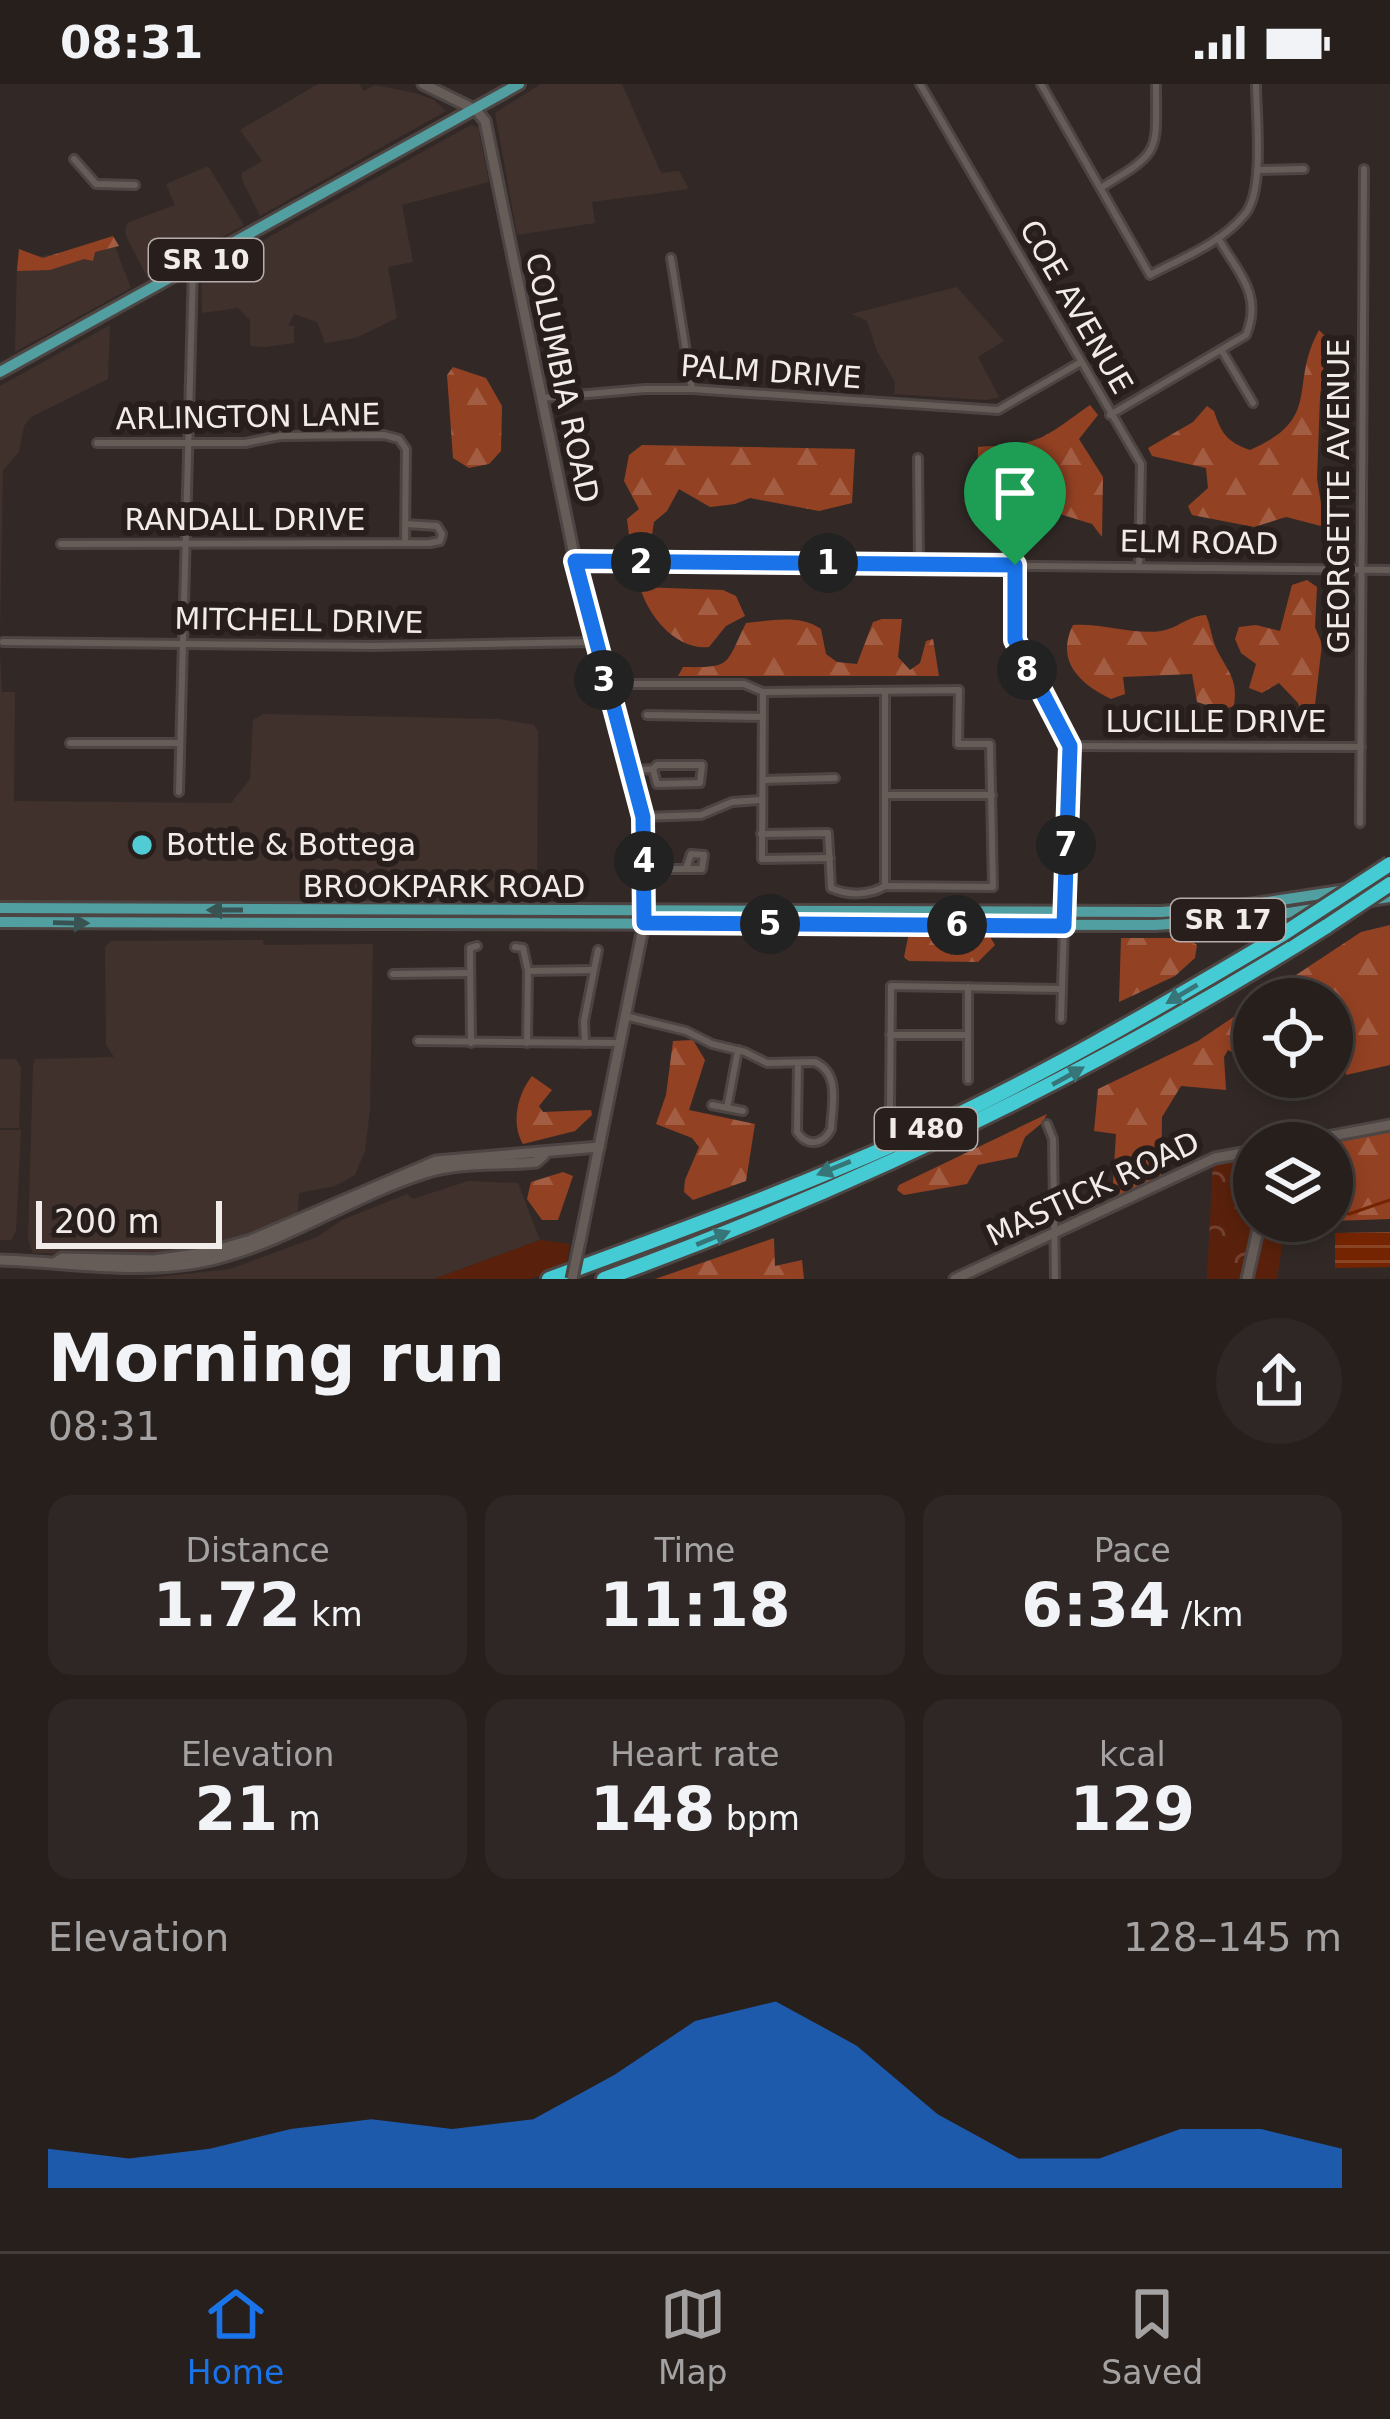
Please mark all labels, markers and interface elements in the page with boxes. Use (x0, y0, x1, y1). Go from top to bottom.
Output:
text: 08:31 (60, 16, 203, 69)
street label: COE AVENUE (1013, 214, 1140, 400)
road number: SR 10 (149, 239, 263, 281)
street label: COLUMBIA ROAD (519, 250, 606, 506)
street label: GEORGETTE AVENUE (1321, 339, 1356, 653)
street label: PALM DRIVE (679, 348, 863, 395)
street label: ARLINGTON LANE (115, 397, 381, 436)
pin (964, 442, 1066, 565)
icon: arrive (982, 460, 1048, 526)
street label: RANDALL DRIVE (125, 502, 365, 537)
street label: ELM ROAD (1119, 524, 1279, 561)
pin: 2 (611, 532, 671, 592)
pin: 1 (798, 533, 858, 593)
text: 2 (630, 542, 652, 581)
text: 1 (817, 543, 839, 582)
street label: MITCHELL DRIVE (174, 601, 424, 640)
pin: 8 (997, 640, 1057, 700)
pin: 3 (574, 650, 634, 710)
text: 8 (1016, 650, 1038, 689)
text: 3 (593, 660, 615, 699)
street label: LUCILLE DRIVE (1105, 704, 1327, 739)
pin: 7 (1036, 815, 1096, 875)
text: 7 (1055, 825, 1077, 864)
place label: Bottle & Bottega (166, 827, 416, 862)
pin: 4 (614, 831, 674, 891)
marker: Bottle & Bottega (129, 832, 155, 858)
text: 4 (633, 841, 655, 880)
street label: BROOKPARK ROAD (303, 869, 585, 904)
pin: 5 (740, 894, 800, 954)
pin: 6 (927, 895, 987, 955)
road number: SR 17 (1171, 899, 1285, 941)
one-way arrow (205, 900, 243, 920)
text: 5 (759, 904, 781, 943)
text: 6 (946, 905, 968, 944)
one-way arrow (53, 913, 91, 933)
map controls (1233, 978, 1353, 1242)
button: locate (1233, 978, 1353, 1098)
one-way arrow (1165, 983, 1199, 1004)
one-way arrow (1050, 1066, 1085, 1087)
road number: I 480 (875, 1108, 977, 1150)
button: layers (1233, 1122, 1353, 1242)
street label: MASTICK ROAD (981, 1124, 1205, 1253)
one-way arrow (815, 1159, 851, 1178)
scale bar (36, 1195, 222, 1248)
text: 200 m (54, 1202, 160, 1241)
one-way arrow (696, 1228, 732, 1247)
button: share (1216, 1318, 1342, 1444)
text: Morning run (48, 1320, 505, 1397)
text: 08:31 (48, 1404, 160, 1449)
text: Distance (186, 1531, 330, 1570)
text: Time (655, 1531, 735, 1570)
text: Pace (1094, 1531, 1171, 1570)
text: 1.72 (153, 1570, 301, 1640)
text: 11:18 (599, 1570, 790, 1640)
text: 6:34 (1021, 1570, 1171, 1640)
text: km (301, 1595, 363, 1634)
text: /km (1171, 1595, 1243, 1634)
text: Elevation (181, 1735, 334, 1774)
text: Heart rate (610, 1735, 780, 1774)
text: kcal (1099, 1735, 1166, 1774)
text: 21 (195, 1774, 278, 1844)
text: 148 (590, 1774, 715, 1844)
text: 129 (1070, 1774, 1195, 1844)
text: m (278, 1799, 321, 1838)
text: bpm (715, 1799, 800, 1838)
text: Elevation (48, 1915, 229, 1960)
text: 128–145 m (1123, 1915, 1342, 1960)
tab: Home (187, 2281, 284, 2392)
tab: Map (658, 2281, 728, 2392)
tab: Saved (1101, 2281, 1203, 2392)

